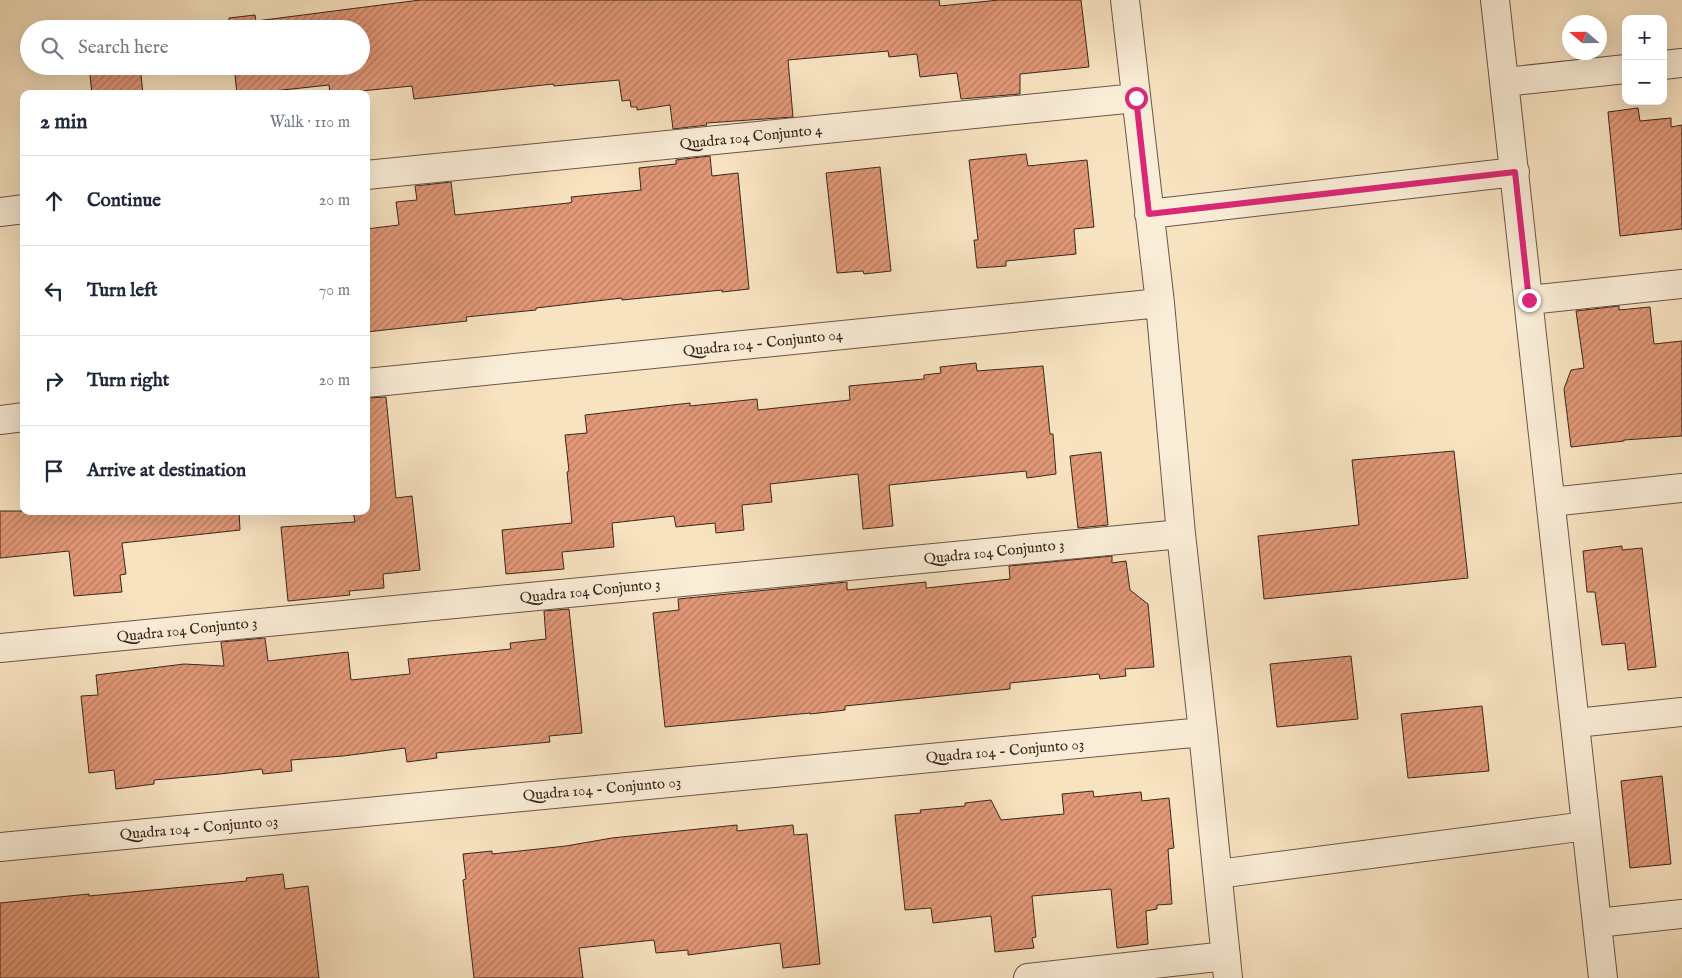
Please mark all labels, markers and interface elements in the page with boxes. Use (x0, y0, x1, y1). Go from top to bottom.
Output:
north arrow (1562, 15, 1607, 60)
map controls (1622, 15, 1667, 105)
button: + (1622, 15, 1667, 60)
search box (20, 20, 370, 75)
icon: search (38, 34, 66, 62)
text: Search here (78, 36, 169, 60)
button: − (1622, 60, 1667, 105)
route start (1125, 87, 1148, 110)
text: 2 min (40, 109, 87, 136)
text: Walk · 110 m (270, 113, 350, 133)
street label: Quadra 104 Conjunto 4 (679, 120, 824, 154)
icon: ahead (40, 187, 68, 215)
text: Continue (87, 189, 161, 213)
text: 20 m (319, 191, 350, 211)
icon: left (40, 277, 68, 305)
text: Turn left (87, 279, 158, 303)
text: 70 m (319, 281, 350, 301)
route end (1518, 289, 1541, 312)
street label: Quadra 104 - Conjunto 04 (682, 325, 845, 361)
icon: right (40, 367, 68, 395)
text: Turn right (87, 369, 169, 393)
text: 20 m (319, 371, 350, 391)
icon: arrive (40, 457, 68, 485)
text: Arrive at destination (87, 459, 246, 483)
street label: Quadra 104 Conjunto 3 (923, 535, 1065, 569)
street label: Quadra 104 Conjunto 3 (519, 574, 661, 608)
street label: Quadra 104 Conjunto 3 (116, 613, 258, 647)
street label: Quadra 104 - Conjunto 03 (925, 735, 1085, 767)
street label: Quadra 104 - Conjunto 03 (522, 773, 682, 805)
street label: Quadra 104 - Conjunto 03 (119, 812, 279, 844)

